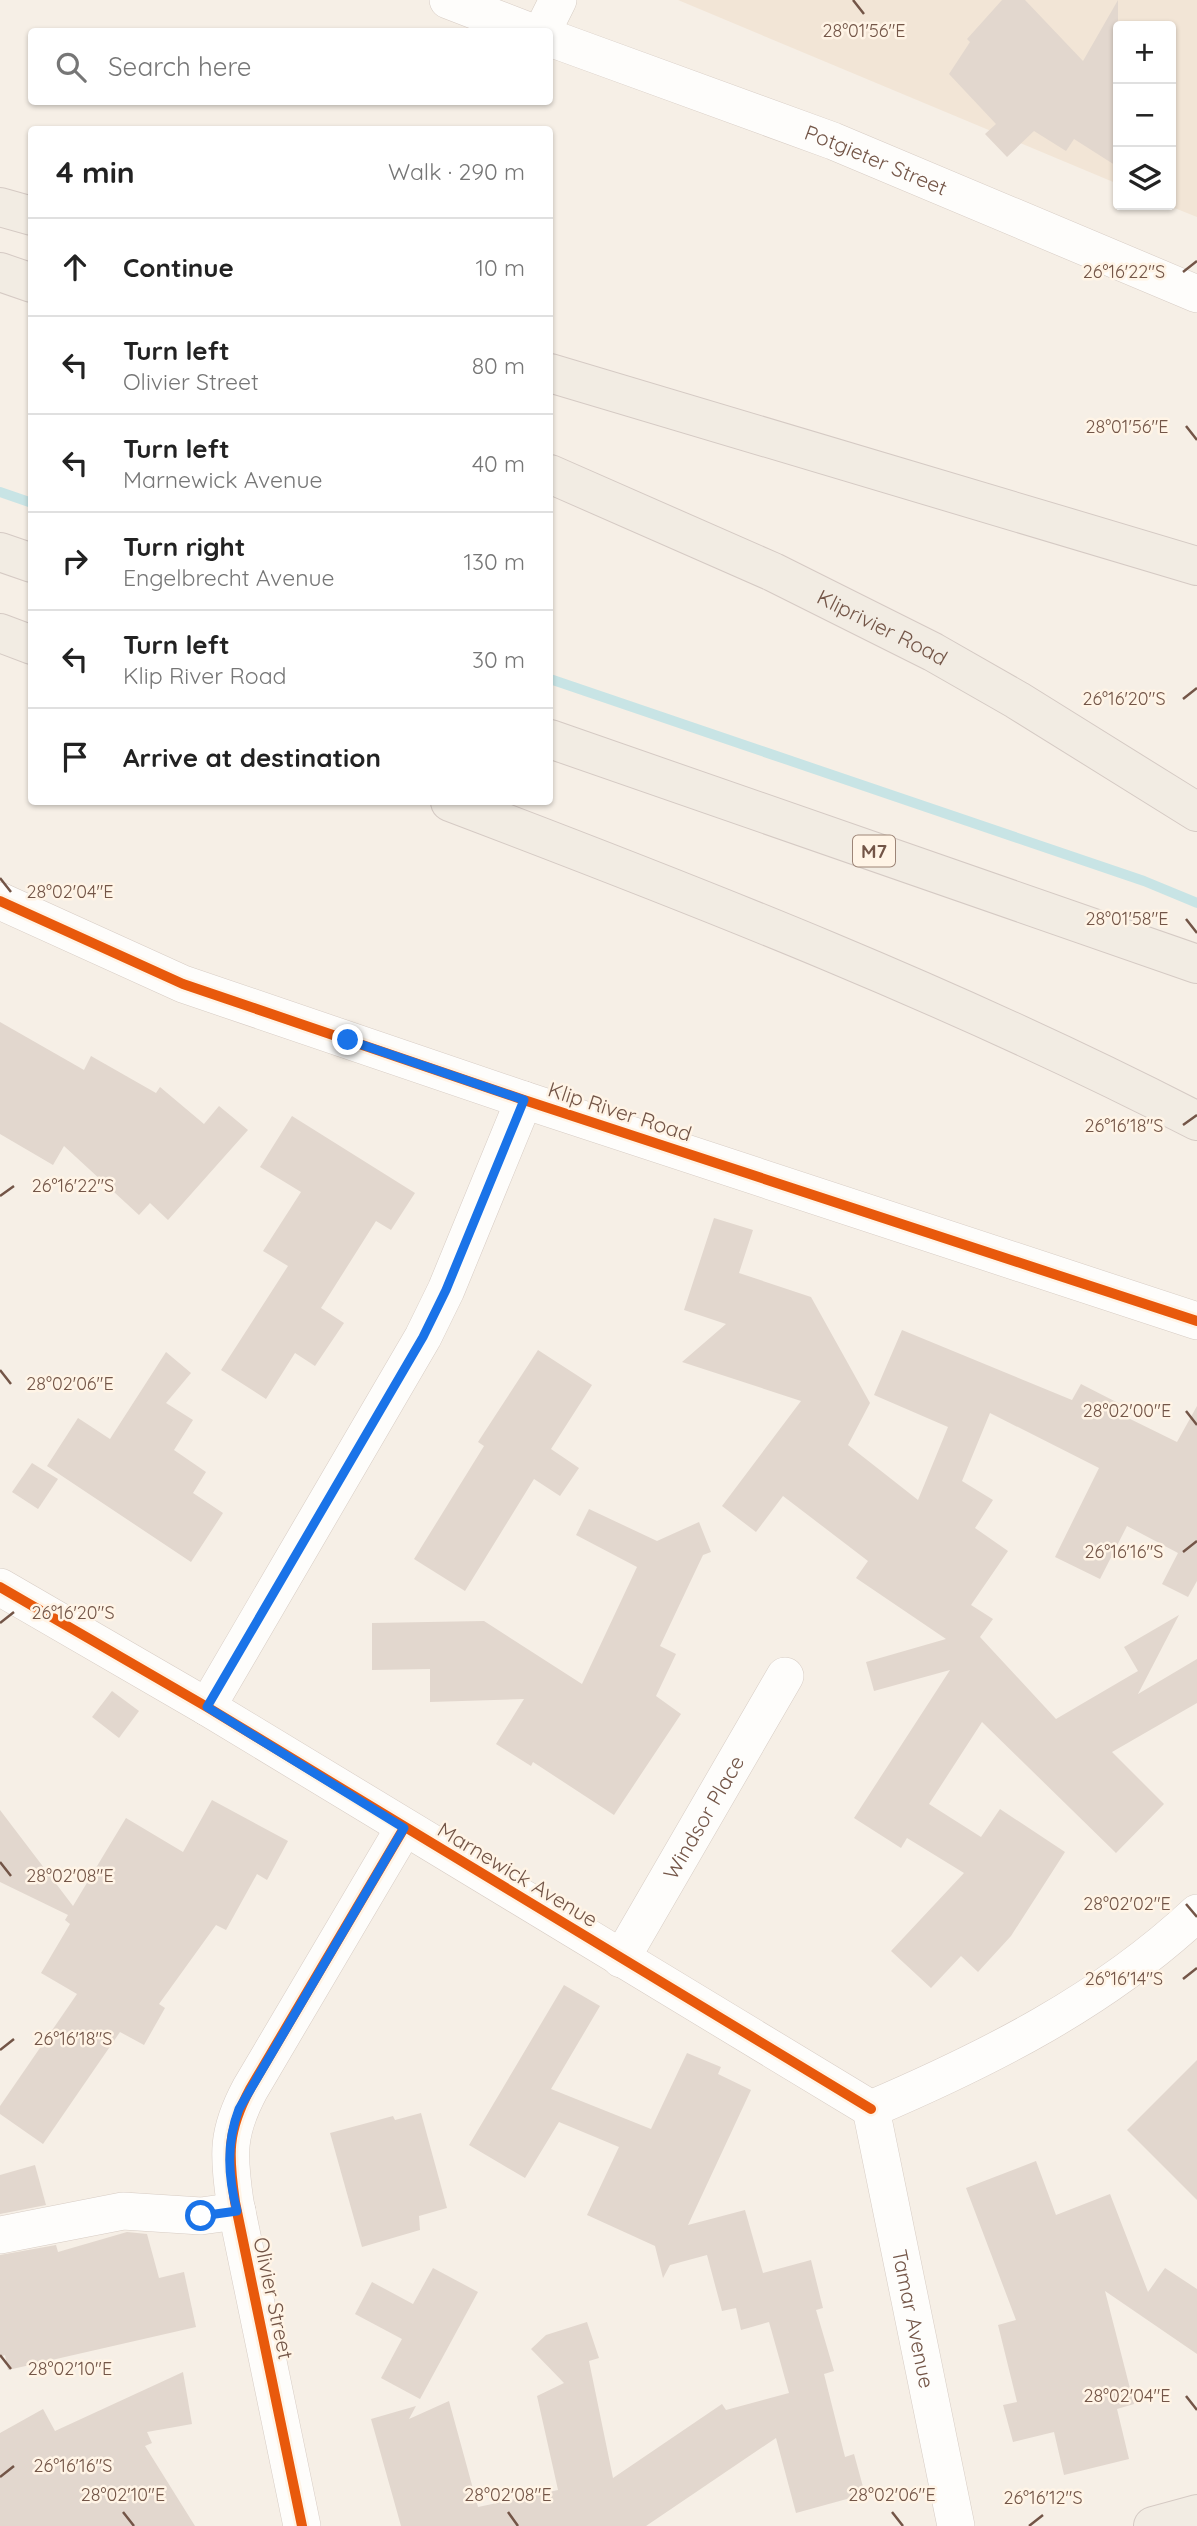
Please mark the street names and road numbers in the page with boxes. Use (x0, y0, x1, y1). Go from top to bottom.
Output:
street label: Potgieter Street (801, 119, 951, 201)
street label: Kliprivier Road (813, 583, 952, 671)
road number: M7 (853, 836, 895, 866)
street label: Klip River Road (545, 1076, 695, 1146)
street label: Windsor Place (657, 1750, 749, 1884)
street label: Marnewick Avenue (433, 1816, 603, 1932)
street label: Olivier Street (248, 2235, 300, 2361)
street label: Tamar Avenue (887, 2247, 941, 2390)

